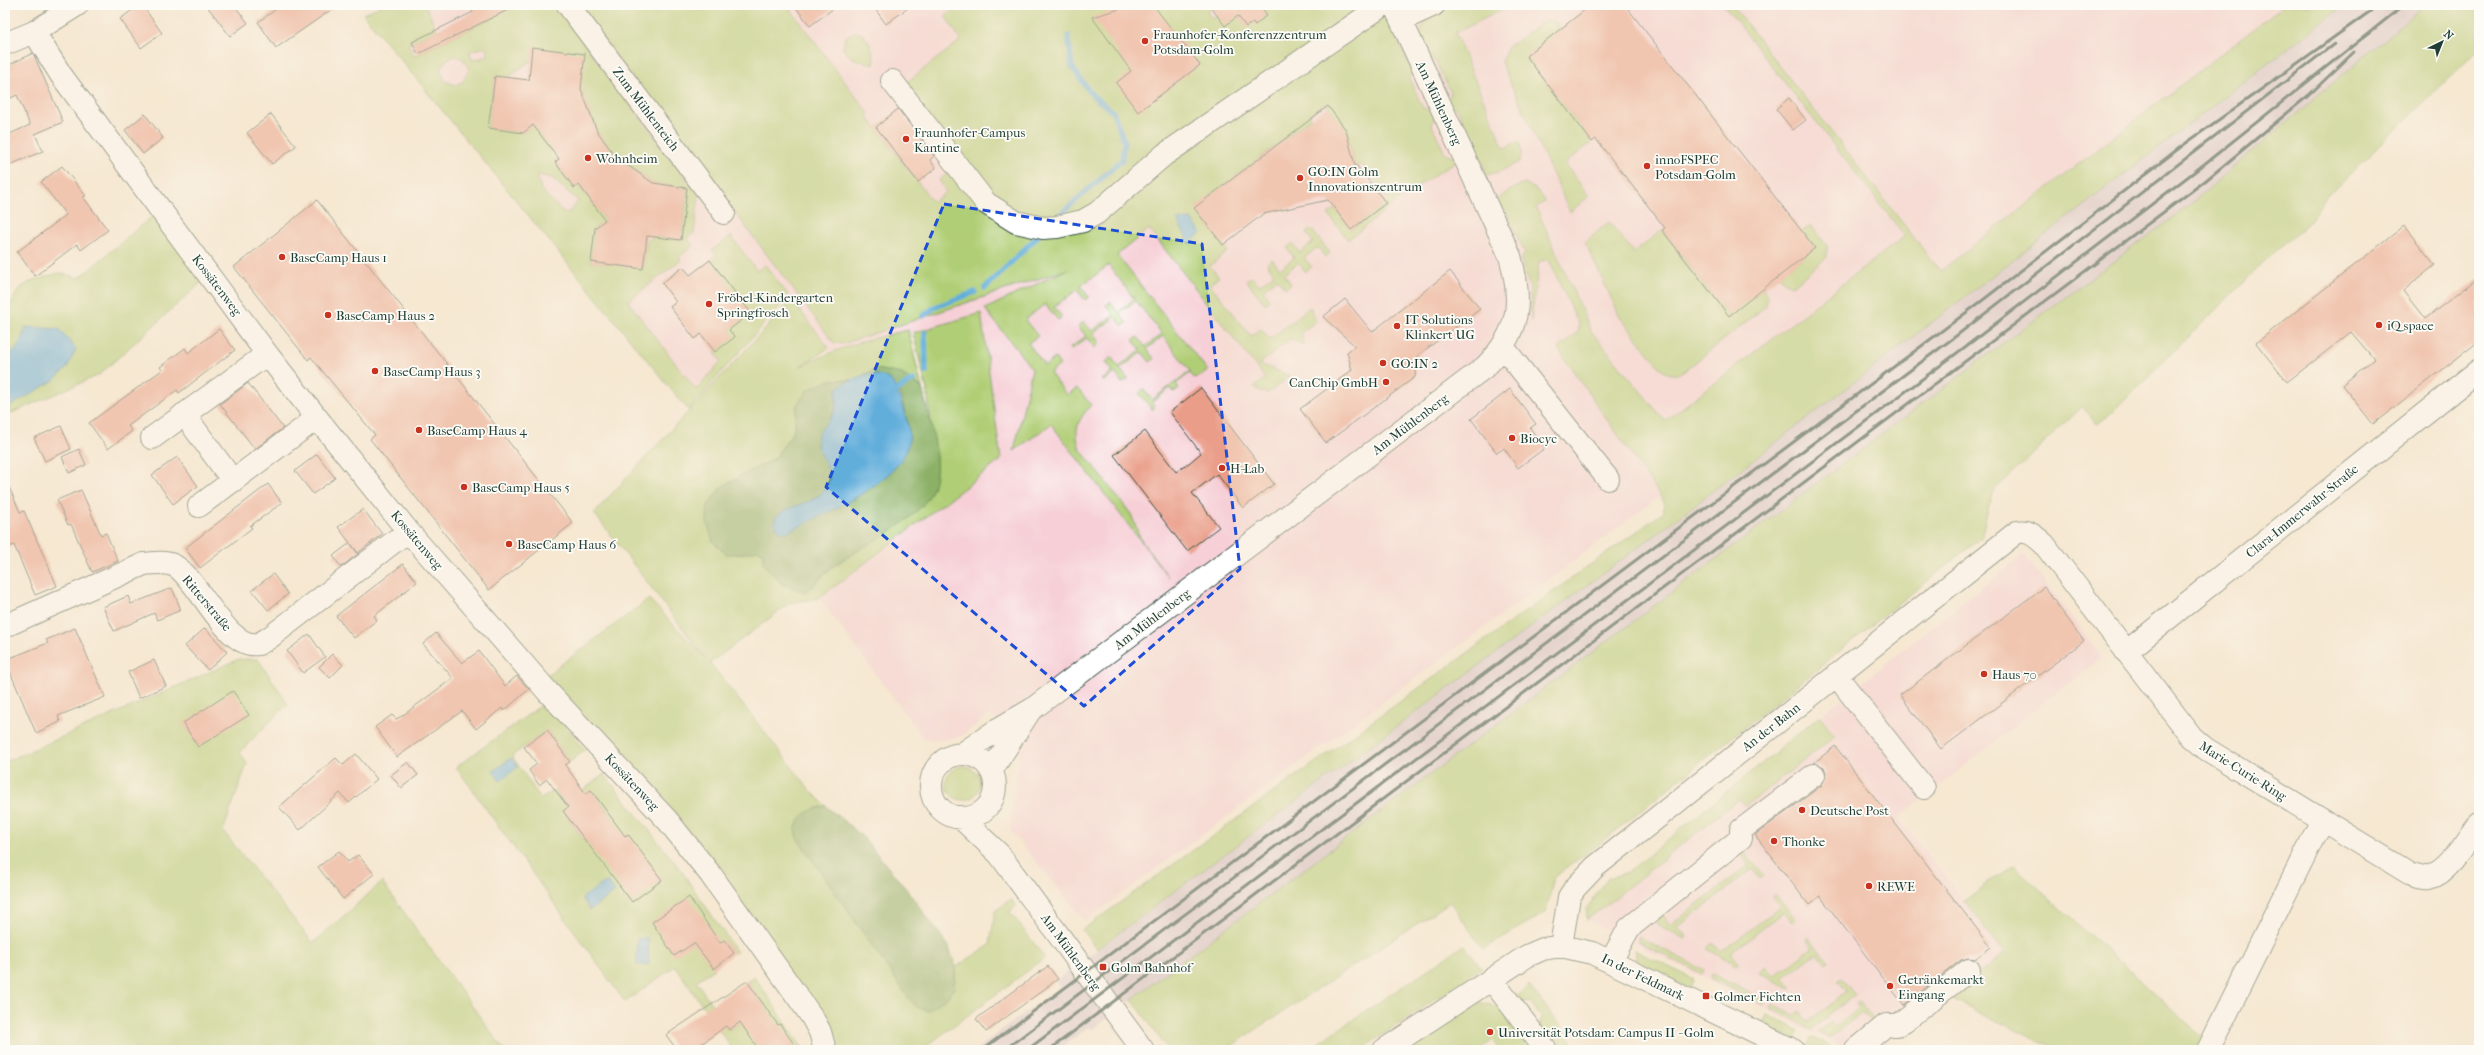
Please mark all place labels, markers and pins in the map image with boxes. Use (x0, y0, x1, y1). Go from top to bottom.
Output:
place label: Fraunhofer-Konferenzzentrum Potsdam-Golm (1153, 27, 1327, 57)
marker: Fraunhofer-Konferenzzentrum Potsdam-Golm (1140, 36, 1150, 46)
place label: Fraunhofer-Campus Kantine (914, 125, 1025, 155)
marker: Fraunhofer-Campus Kantine (901, 134, 911, 144)
place label: Wohnheim (595, 151, 658, 166)
place label: innoFSPEC Potsdam-Golm (1655, 152, 1736, 182)
marker: Wohnheim (583, 153, 593, 163)
marker: innoFSPEC Potsdam-Golm (1642, 161, 1652, 171)
place label: GO:IN Golm Innovationszentrum (1308, 164, 1422, 194)
marker: GO:IN Golm Innovationszentrum (1295, 173, 1305, 183)
place label: BaseCamp Haus 1 (290, 250, 387, 265)
marker: BaseCamp Haus 1 (277, 252, 287, 262)
place label: Fröbel-Kindergarten Springfrosch (717, 290, 834, 320)
marker: Fröbel-Kindergarten Springfrosch (704, 299, 714, 309)
place label: BaseCamp Haus 2 (336, 308, 435, 323)
marker: BaseCamp Haus 2 (323, 310, 333, 320)
place label: IT Solutions Klinkert UG (1405, 312, 1475, 342)
place label: iQ space (2387, 318, 2434, 333)
marker: iQ space (2374, 320, 2384, 330)
marker: IT Solutions Klinkert UG (1392, 321, 1402, 331)
place label: GO:IN 2 (1391, 356, 1438, 371)
marker: GO:IN 2 (1378, 358, 1388, 368)
place label: BaseCamp Haus 3 (383, 364, 481, 379)
marker: BaseCamp Haus 3 (370, 366, 380, 376)
place label: CanChip GmbH (1289, 375, 1378, 390)
marker: CanChip GmbH (1381, 377, 1391, 387)
place label: BaseCamp Haus 4 (427, 423, 527, 438)
marker: BaseCamp Haus 4 (414, 425, 424, 435)
place label: Biocyc (1520, 431, 1557, 446)
marker: Biocyc (1507, 433, 1517, 443)
place label: H-Lab (1230, 461, 1265, 476)
marker: H-Lab (1217, 463, 1227, 473)
place label: BaseCamp Haus 5 (472, 480, 570, 495)
marker: BaseCamp Haus 5 (459, 482, 469, 492)
place label: BaseCamp Haus 6 (517, 537, 617, 552)
marker: BaseCamp Haus 6 (504, 539, 514, 549)
place label: Haus 70 (1992, 667, 2037, 682)
marker: Haus 70 (1979, 669, 1989, 679)
place label: Deutsche Post (1810, 803, 1889, 818)
marker: Deutsche Post (1797, 805, 1807, 815)
place label: Thonke (1782, 834, 1826, 849)
marker: Thonke (1769, 836, 1779, 846)
place label: REWE (1877, 879, 1915, 894)
marker: REWE (1864, 881, 1874, 891)
place label: Golm Bahnhof (1111, 960, 1194, 975)
marker: Golm Bahnhof (1098, 962, 1108, 972)
place label: Getränkemarkt Eingang (1898, 972, 1984, 1002)
marker: Getränkemarkt Eingang (1885, 981, 1895, 991)
place label: Golmer Fichten (1714, 989, 1801, 1004)
marker: Golmer Fichten (1701, 991, 1711, 1001)
place label: Universität Potsdam: Campus II - Golm (1498, 1025, 1714, 1040)
marker: Universität Potsdam: Campus II - Golm (1485, 1027, 1495, 1037)

